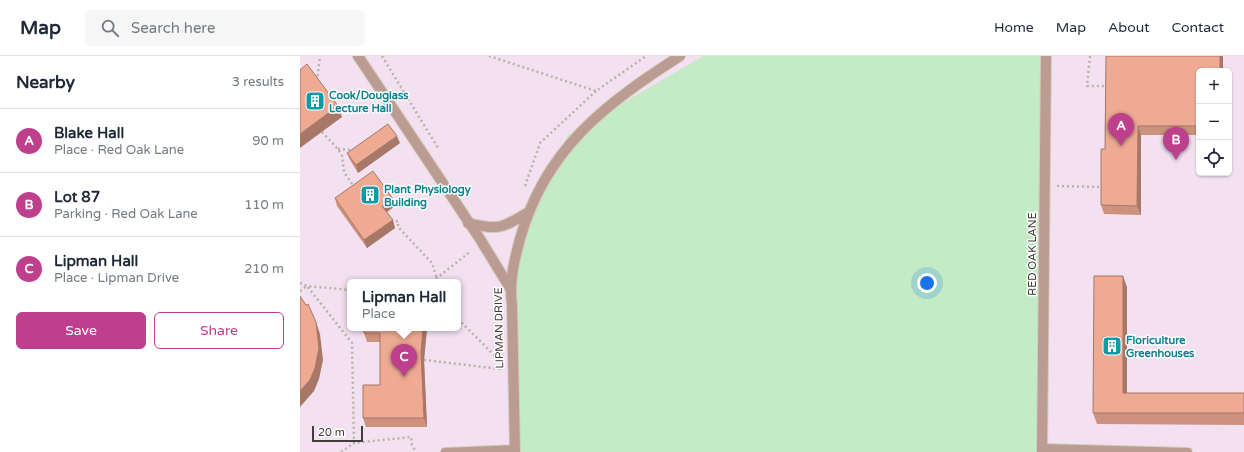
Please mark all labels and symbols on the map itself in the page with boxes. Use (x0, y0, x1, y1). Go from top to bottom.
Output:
place label: Cook/Douglass Lecture Hall (329, 89, 409, 115)
building icon: Cook/Douglass Lecture Hall (304, 90, 326, 112)
pin: A (1108, 113, 1134, 146)
pin: B (1163, 127, 1189, 160)
place label: Plant Physiology Building (384, 183, 471, 210)
building icon: Plant Physiology Building (359, 184, 381, 206)
street label: RED OAK LANE (1026, 212, 1039, 296)
your location (917, 273, 937, 293)
street label: LIPMAN DRIVE (492, 287, 506, 369)
place label: Floriculture Greenhouses (1126, 334, 1195, 360)
building icon: Floriculture Greenhouses (1101, 335, 1123, 357)
pin: C (391, 344, 417, 377)
scale bar (312, 424, 363, 443)

